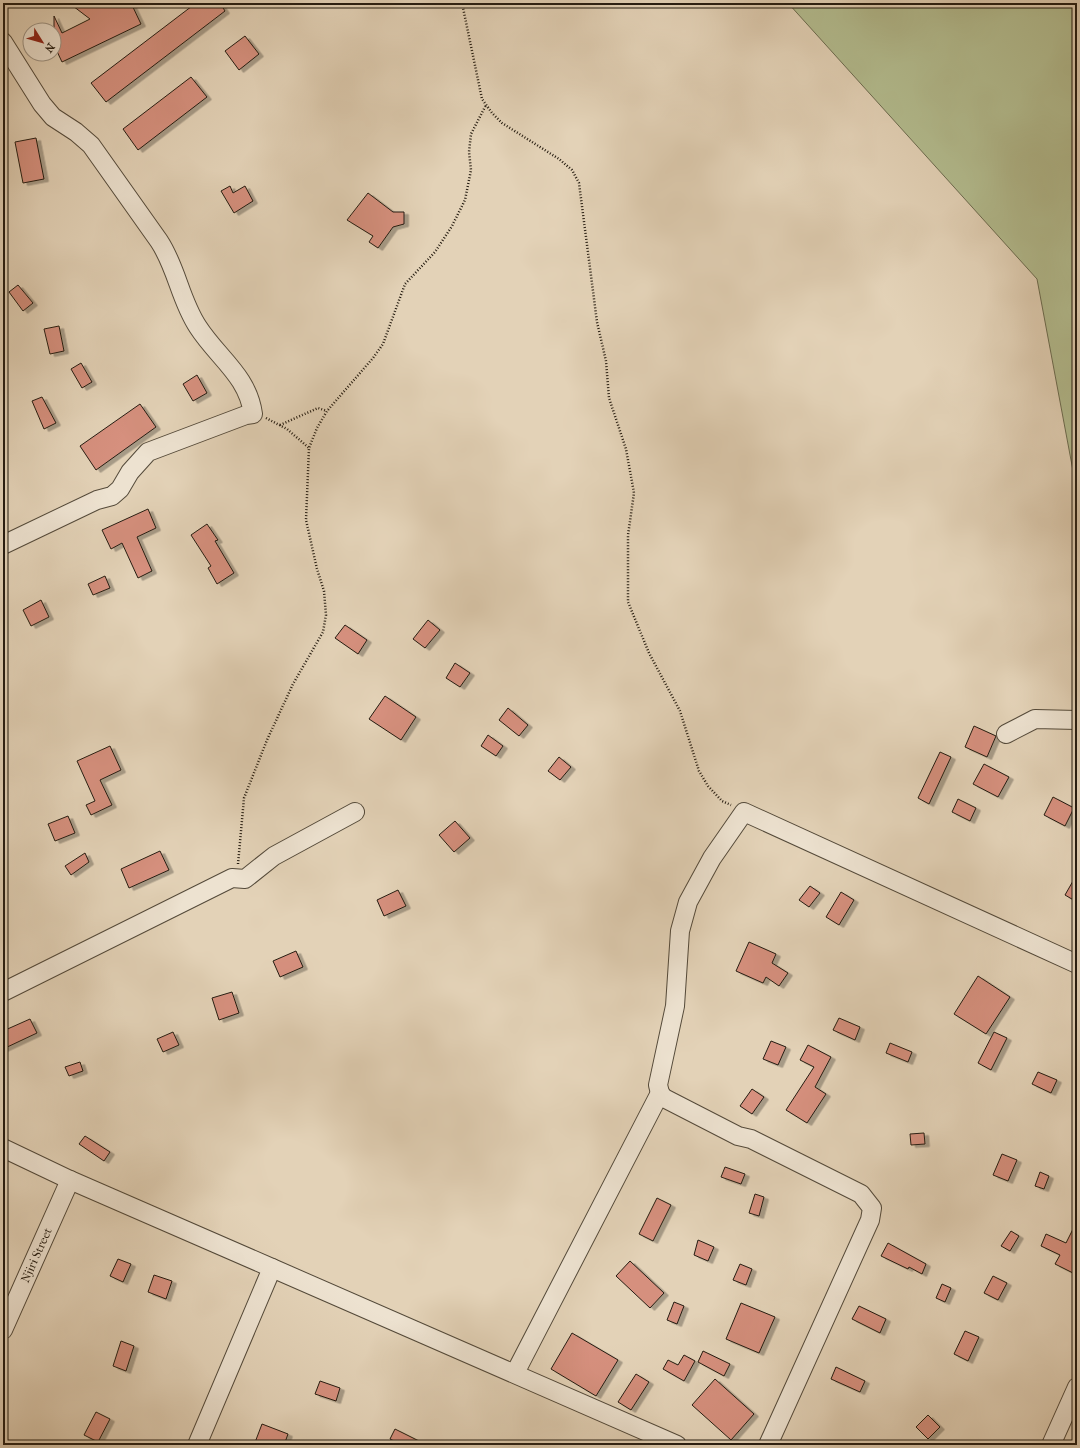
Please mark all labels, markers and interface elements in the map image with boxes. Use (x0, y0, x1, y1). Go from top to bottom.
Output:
north arrow (22, 22, 62, 62)
text: N (41, 40, 57, 55)
street label: Njiri Street (18, 1225, 55, 1285)

